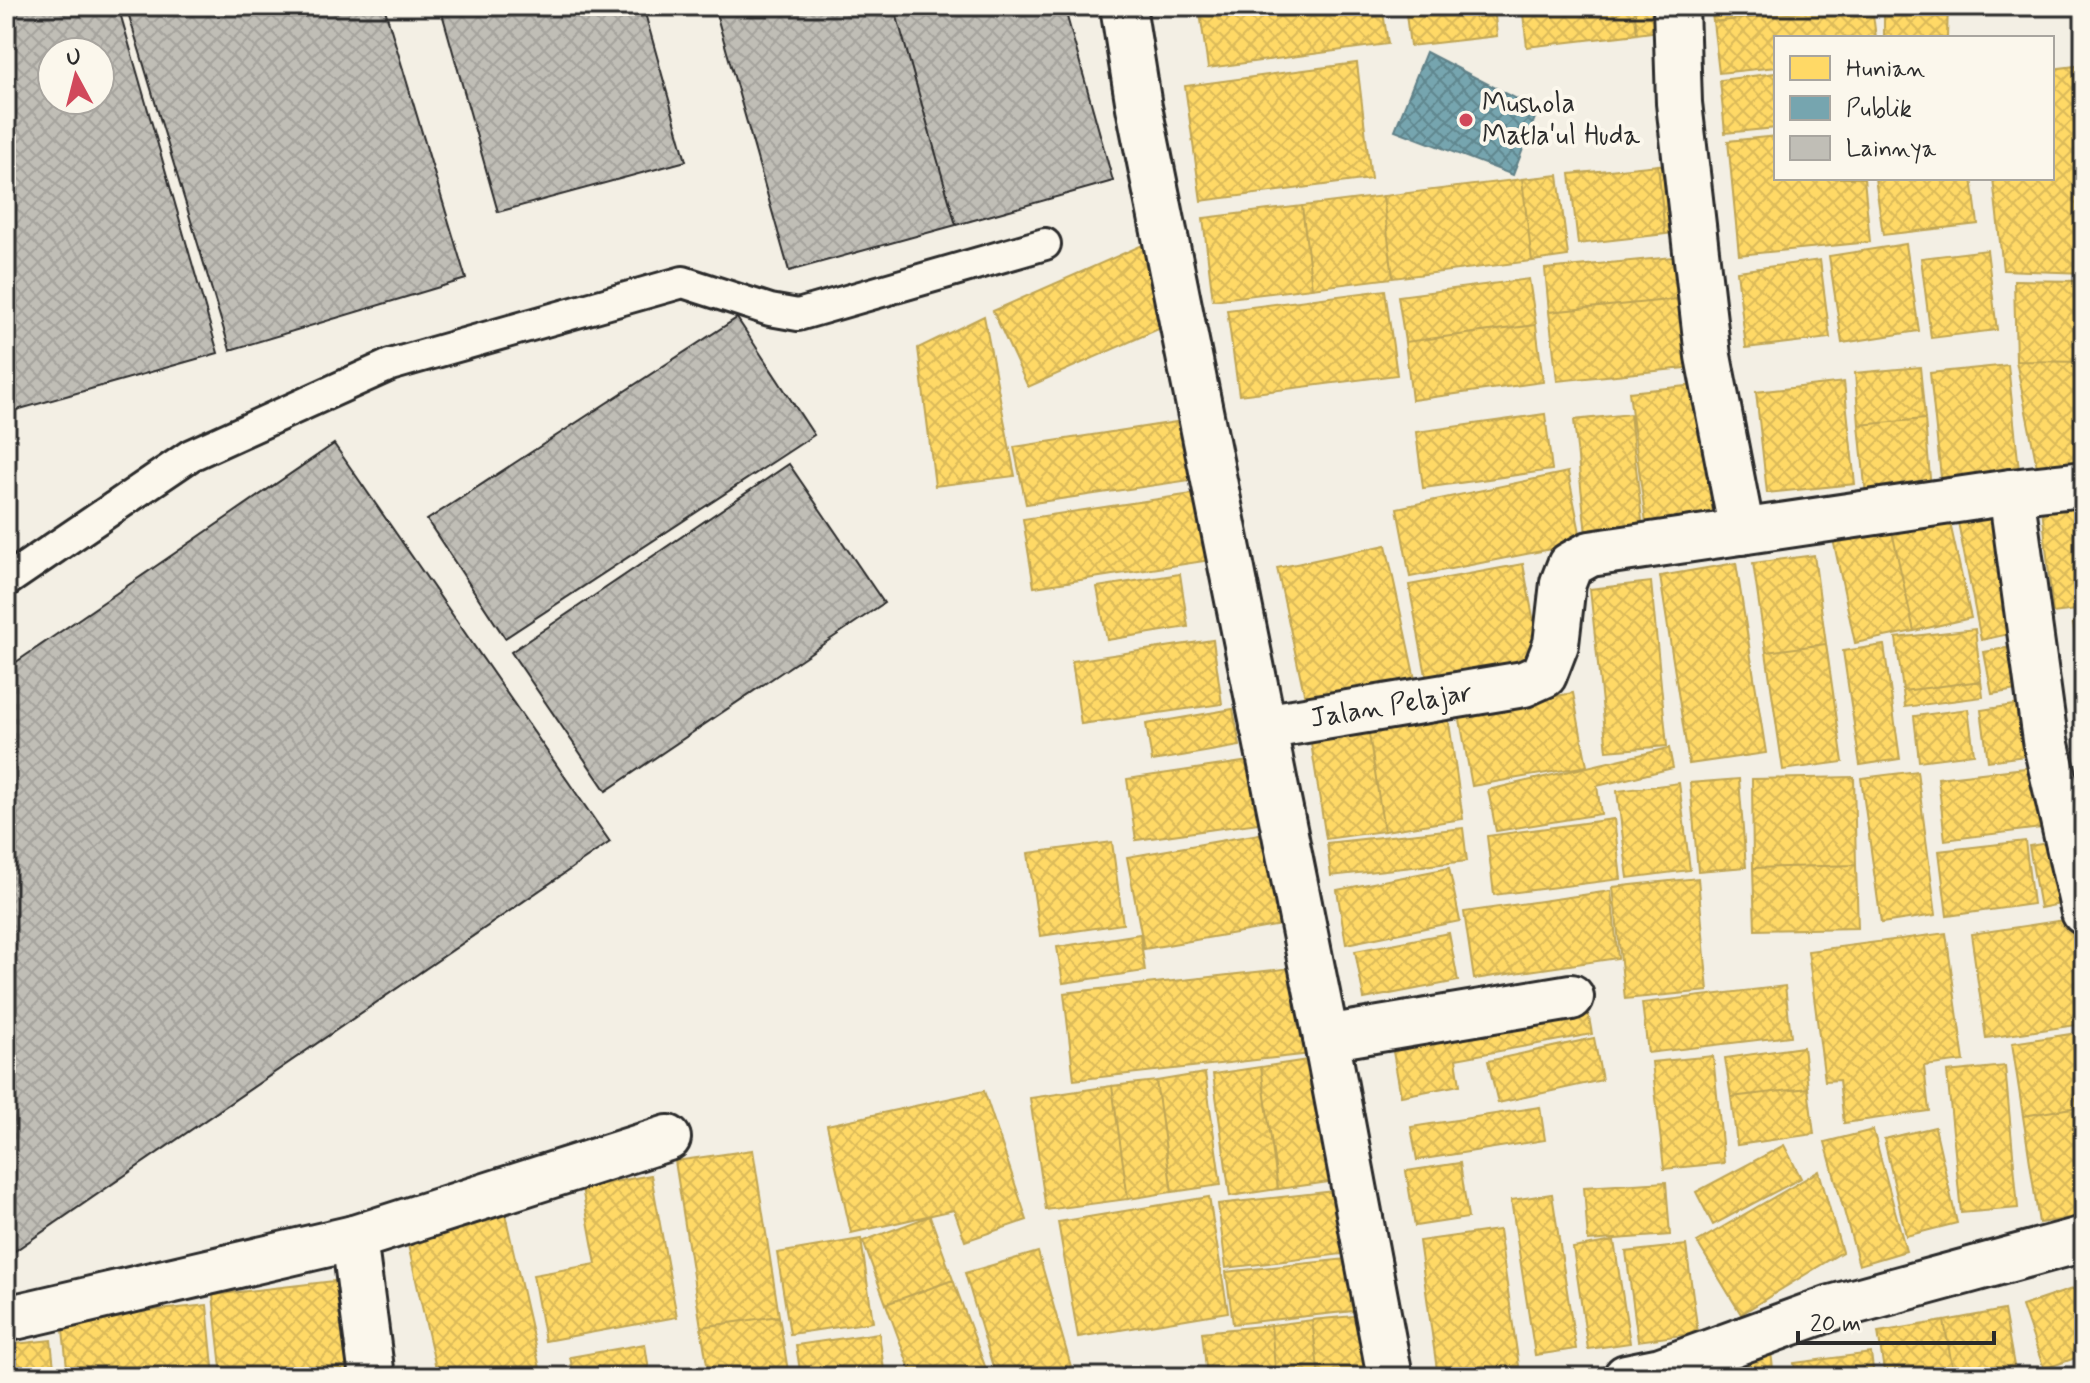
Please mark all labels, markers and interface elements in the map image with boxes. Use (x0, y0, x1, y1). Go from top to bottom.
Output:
north arrow (36, 36, 116, 116)
legend (1774, 36, 2054, 180)
text: U (65, 43, 83, 73)
text: Hunian (1846, 54, 1925, 85)
place label: Mushola Matla'ul Huda (1482, 86, 1640, 155)
text: Publik (1846, 94, 1912, 125)
marker: Mushola Matla'ul Huda (1457, 111, 1475, 129)
text: Lainnya (1846, 134, 1937, 165)
street label: Jalan Pelajar (1307, 674, 1475, 737)
scale bar (1798, 1295, 1994, 1345)
text: 20 m (1810, 1309, 1861, 1340)

